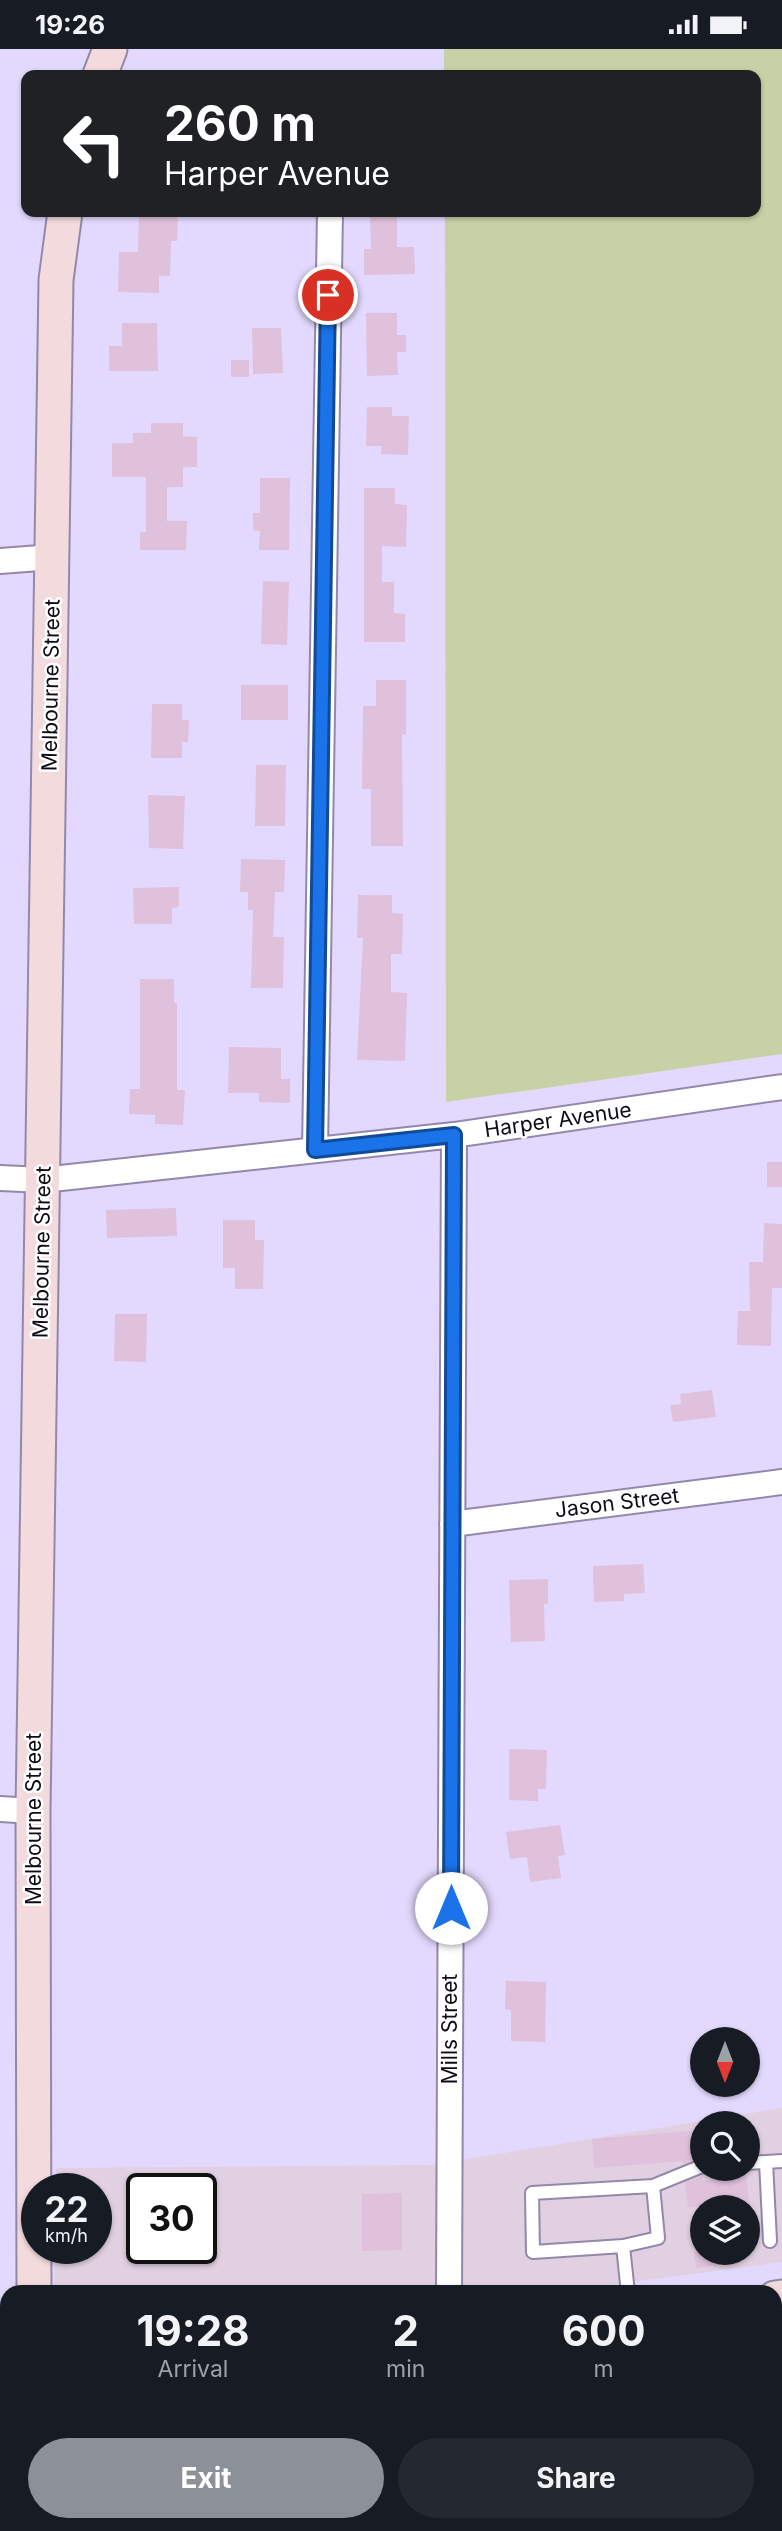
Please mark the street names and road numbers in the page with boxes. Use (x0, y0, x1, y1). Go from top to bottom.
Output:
street label: Melbourne Street (36, 599, 65, 771)
street label: Harper Avenue (483, 1097, 633, 1142)
street label: Melbourne Street (27, 1166, 56, 1338)
street label: Jason Street (553, 1482, 681, 1523)
street label: Melbourne Street (21, 1733, 46, 1905)
street label: Mills Street (437, 1974, 462, 2084)

